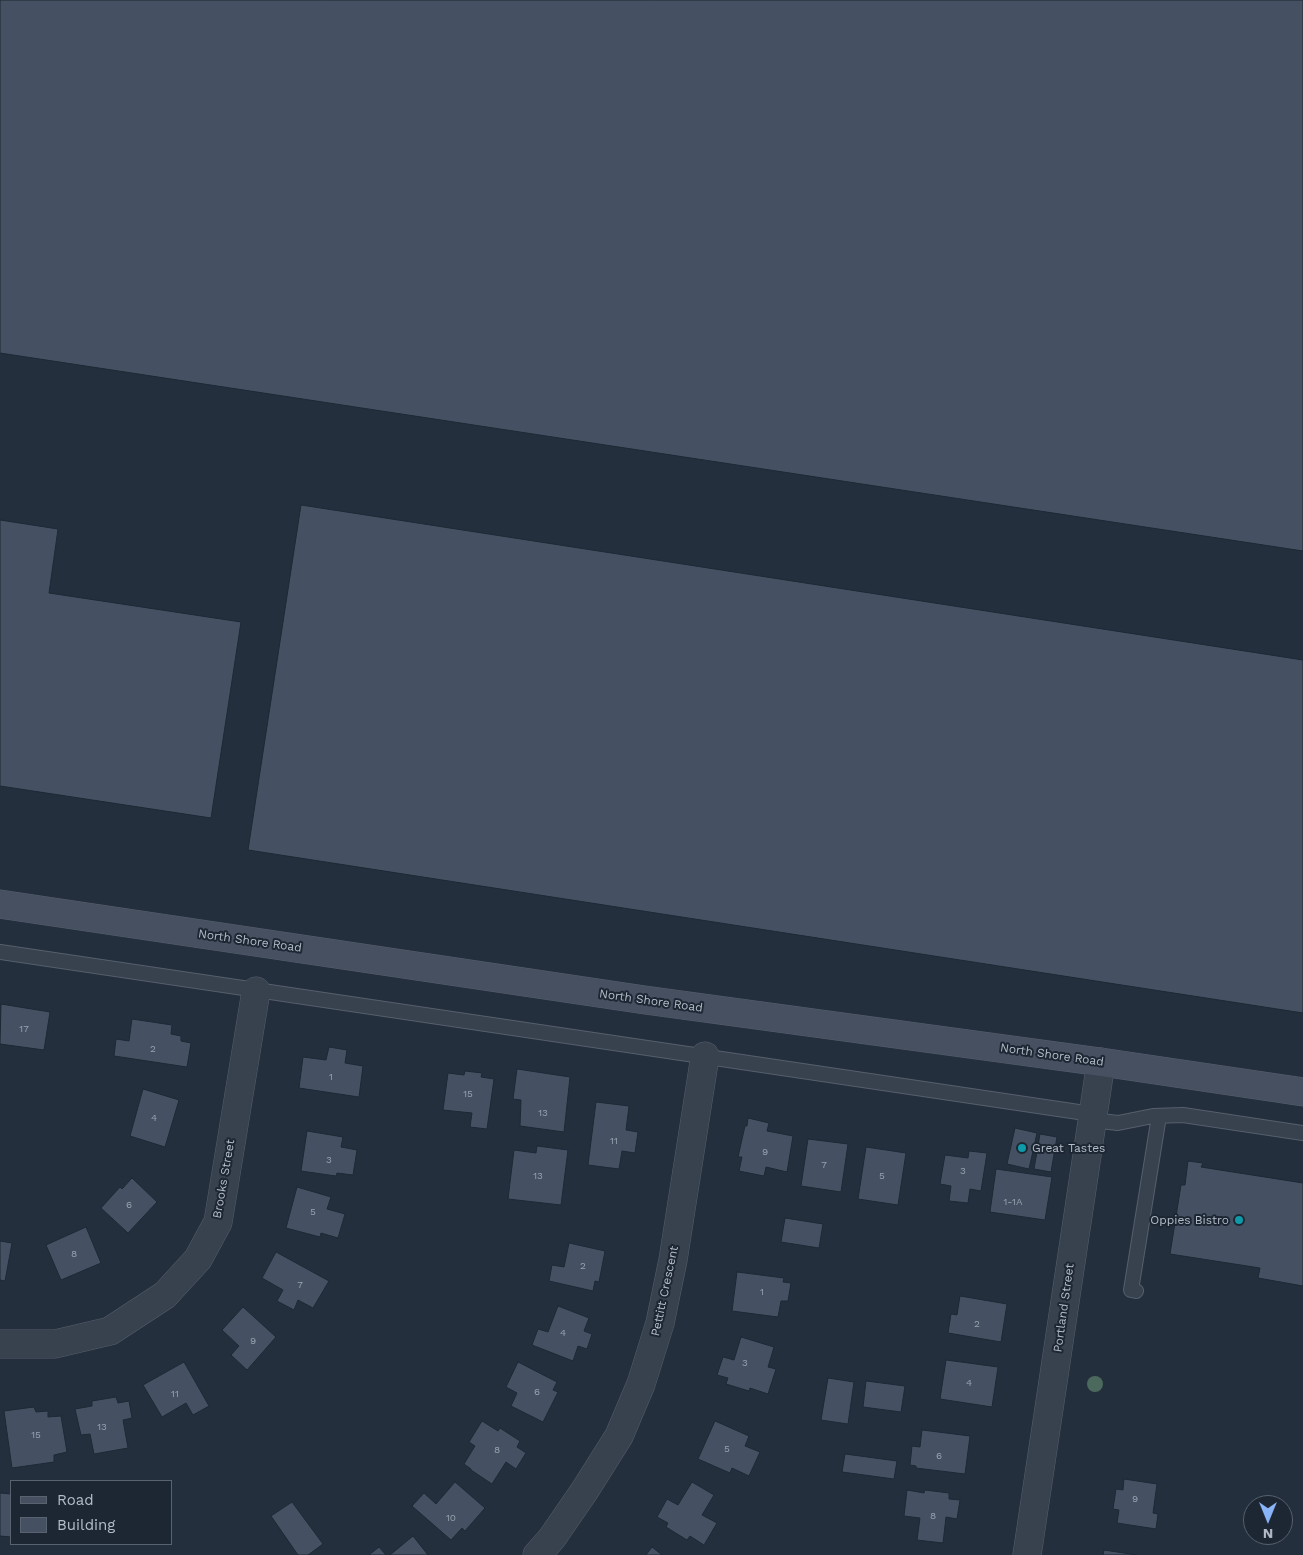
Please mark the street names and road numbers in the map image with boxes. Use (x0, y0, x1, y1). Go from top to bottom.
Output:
street label: North Shore Road (197, 927, 303, 955)
street label: North Shore Road (598, 987, 704, 1015)
street label: North Shore Road (999, 1041, 1105, 1069)
street label: Brooks Street (210, 1138, 238, 1220)
street label: Pettitt Crescent (648, 1245, 682, 1337)
street label: Portland Street (1051, 1263, 1077, 1353)

